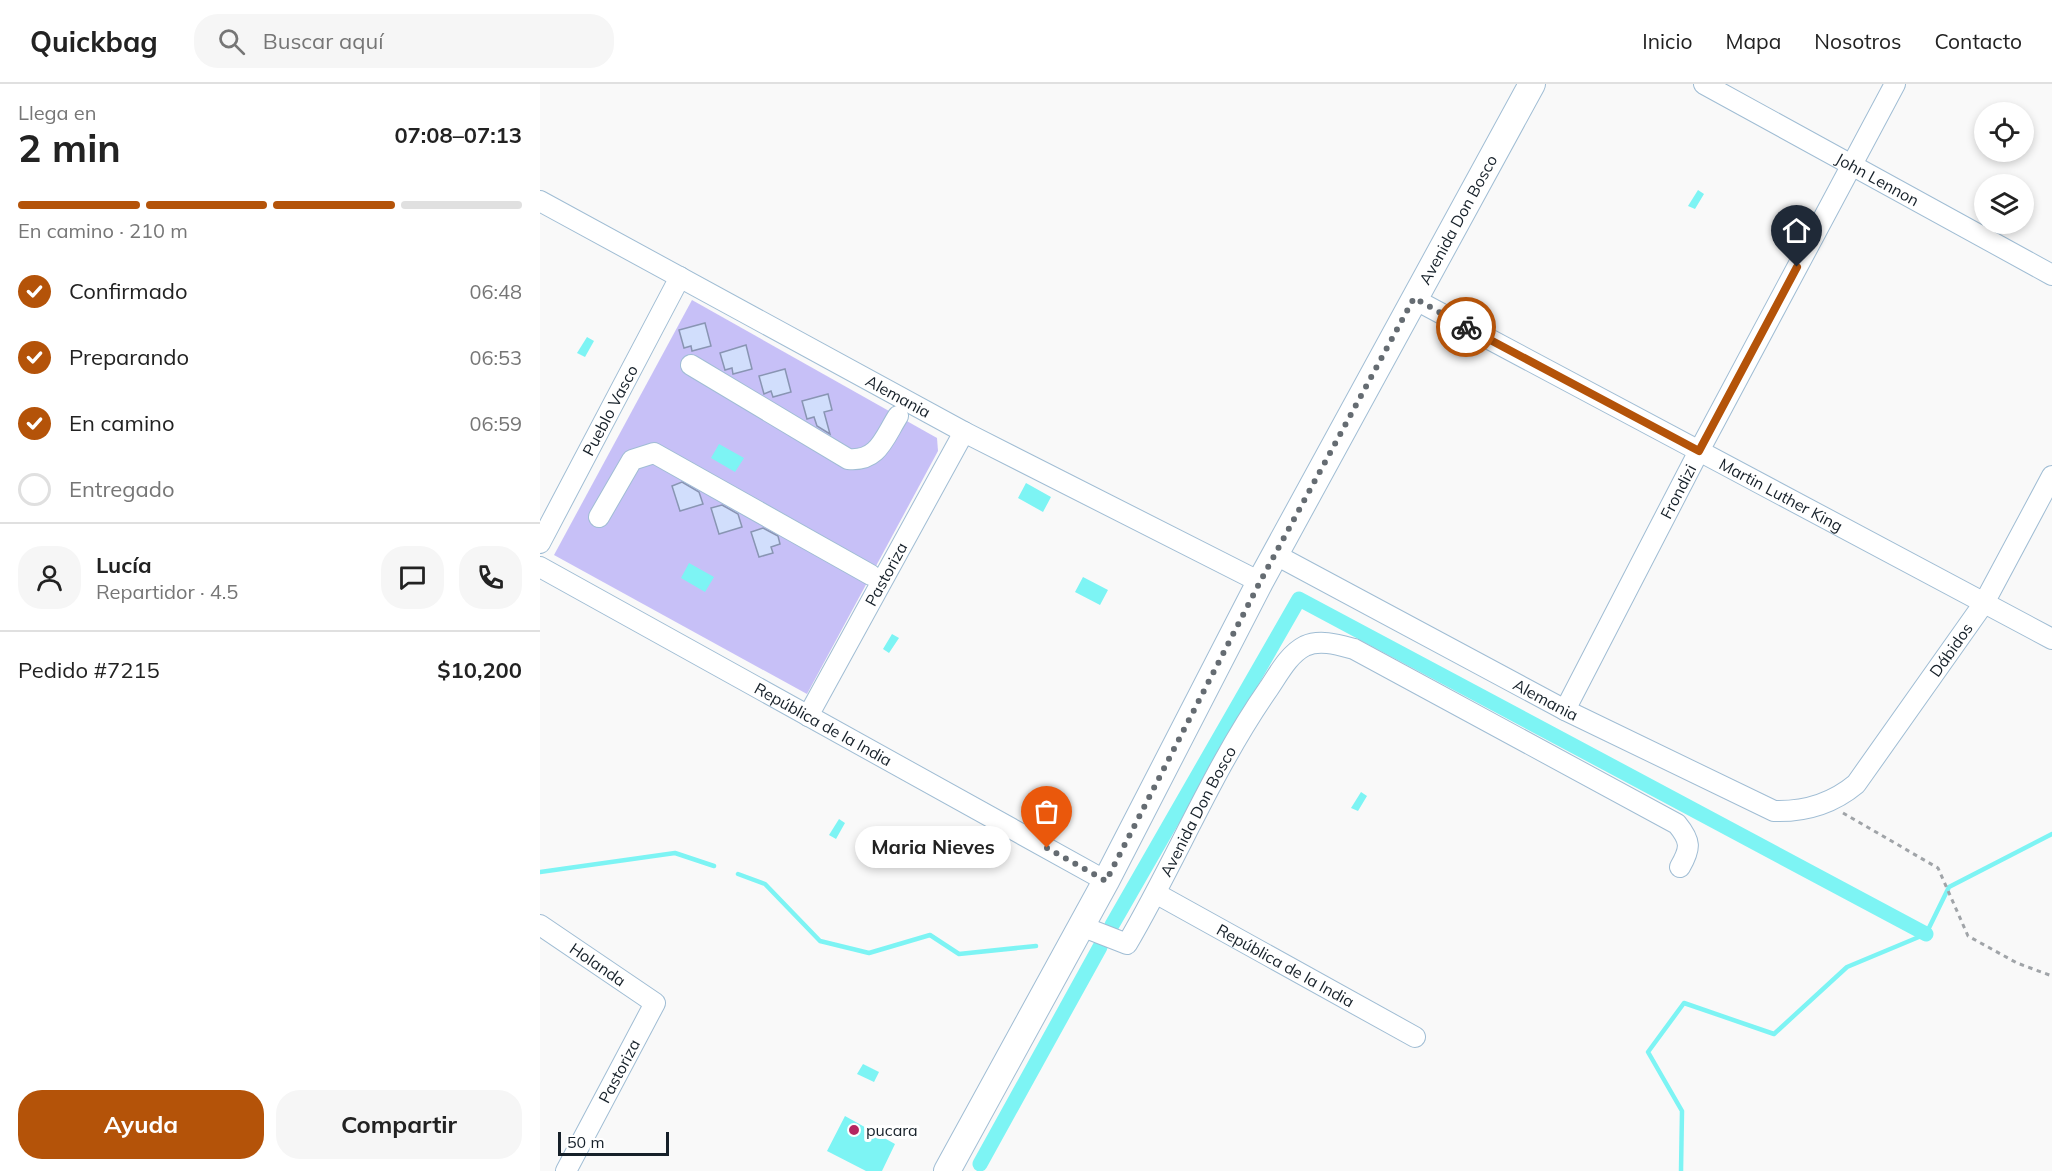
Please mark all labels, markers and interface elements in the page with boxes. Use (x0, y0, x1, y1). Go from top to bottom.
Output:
search box (194, 14, 614, 68)
text: Quickbag (30, 24, 158, 59)
icon: search (215, 25, 248, 58)
text: Buscar aquí (263, 27, 383, 55)
text: Inicio (1642, 28, 1692, 54)
text: Mapa (1725, 28, 1781, 54)
text: Nosotros (1814, 28, 1901, 54)
text: Contacto (1934, 28, 2022, 54)
text: Llega en (18, 100, 96, 125)
map controls (1974, 102, 2034, 234)
button: locate (1974, 102, 2034, 162)
text: 07:08–07:13 (394, 121, 522, 149)
text: 2 min (18, 123, 121, 172)
street label: John Lennon (1832, 148, 1923, 210)
street label: Avenida Don Bosco (1415, 151, 1501, 288)
button: layers (1974, 174, 2034, 234)
pin (1771, 205, 1822, 267)
icon: home (1780, 214, 1813, 247)
text: En camino · 210 m (18, 218, 188, 243)
icon: check (18, 275, 51, 308)
text: Confirmado (69, 277, 188, 305)
text: 06:48 (469, 279, 522, 304)
courier (1436, 297, 1496, 357)
icon: bike (1450, 311, 1483, 344)
icon: check (18, 341, 51, 374)
text: Preparando (69, 343, 189, 371)
text: 06:53 (469, 345, 522, 370)
street label: Pueblo Vasco (578, 361, 642, 459)
street label: Alemania (862, 370, 934, 422)
icon: check (18, 407, 51, 440)
text: En camino (69, 409, 175, 437)
text: 06:59 (469, 411, 522, 436)
street label: Martin Luther King (1716, 454, 1846, 536)
street label: Frondizi (1656, 461, 1700, 522)
text: Entregado (69, 475, 175, 503)
street label: Pastoriza (860, 539, 912, 609)
button: person (18, 546, 81, 609)
button: chat (381, 546, 444, 609)
button: phone (459, 546, 522, 609)
text: Lucía (96, 551, 152, 579)
text: Repartidor · 4.5 (96, 579, 238, 604)
street label: Dábidos (1925, 619, 1977, 681)
text: Pedido #7215 (18, 656, 160, 684)
text: $10,200 (437, 656, 522, 684)
street label: Alemania (1510, 674, 1581, 725)
street label: República de la India (751, 678, 896, 770)
street label: Avenida Don Bosco (1156, 742, 1240, 880)
pin (1021, 786, 1072, 848)
icon: bag (1030, 795, 1063, 828)
callout: Maria Nieves (855, 827, 1011, 869)
text: Maria Nieves (871, 834, 995, 859)
street label: República de la India (1213, 919, 1358, 1011)
street label: Holanda (566, 938, 630, 990)
street label: Pastoriza (594, 1036, 644, 1106)
button: Ayuda (18, 1090, 264, 1159)
button: Compartir (276, 1090, 522, 1159)
place label: pucara (866, 1120, 918, 1140)
marker: pucara (847, 1123, 861, 1137)
scale bar (558, 1129, 669, 1156)
text: 50 m (567, 1132, 604, 1152)

